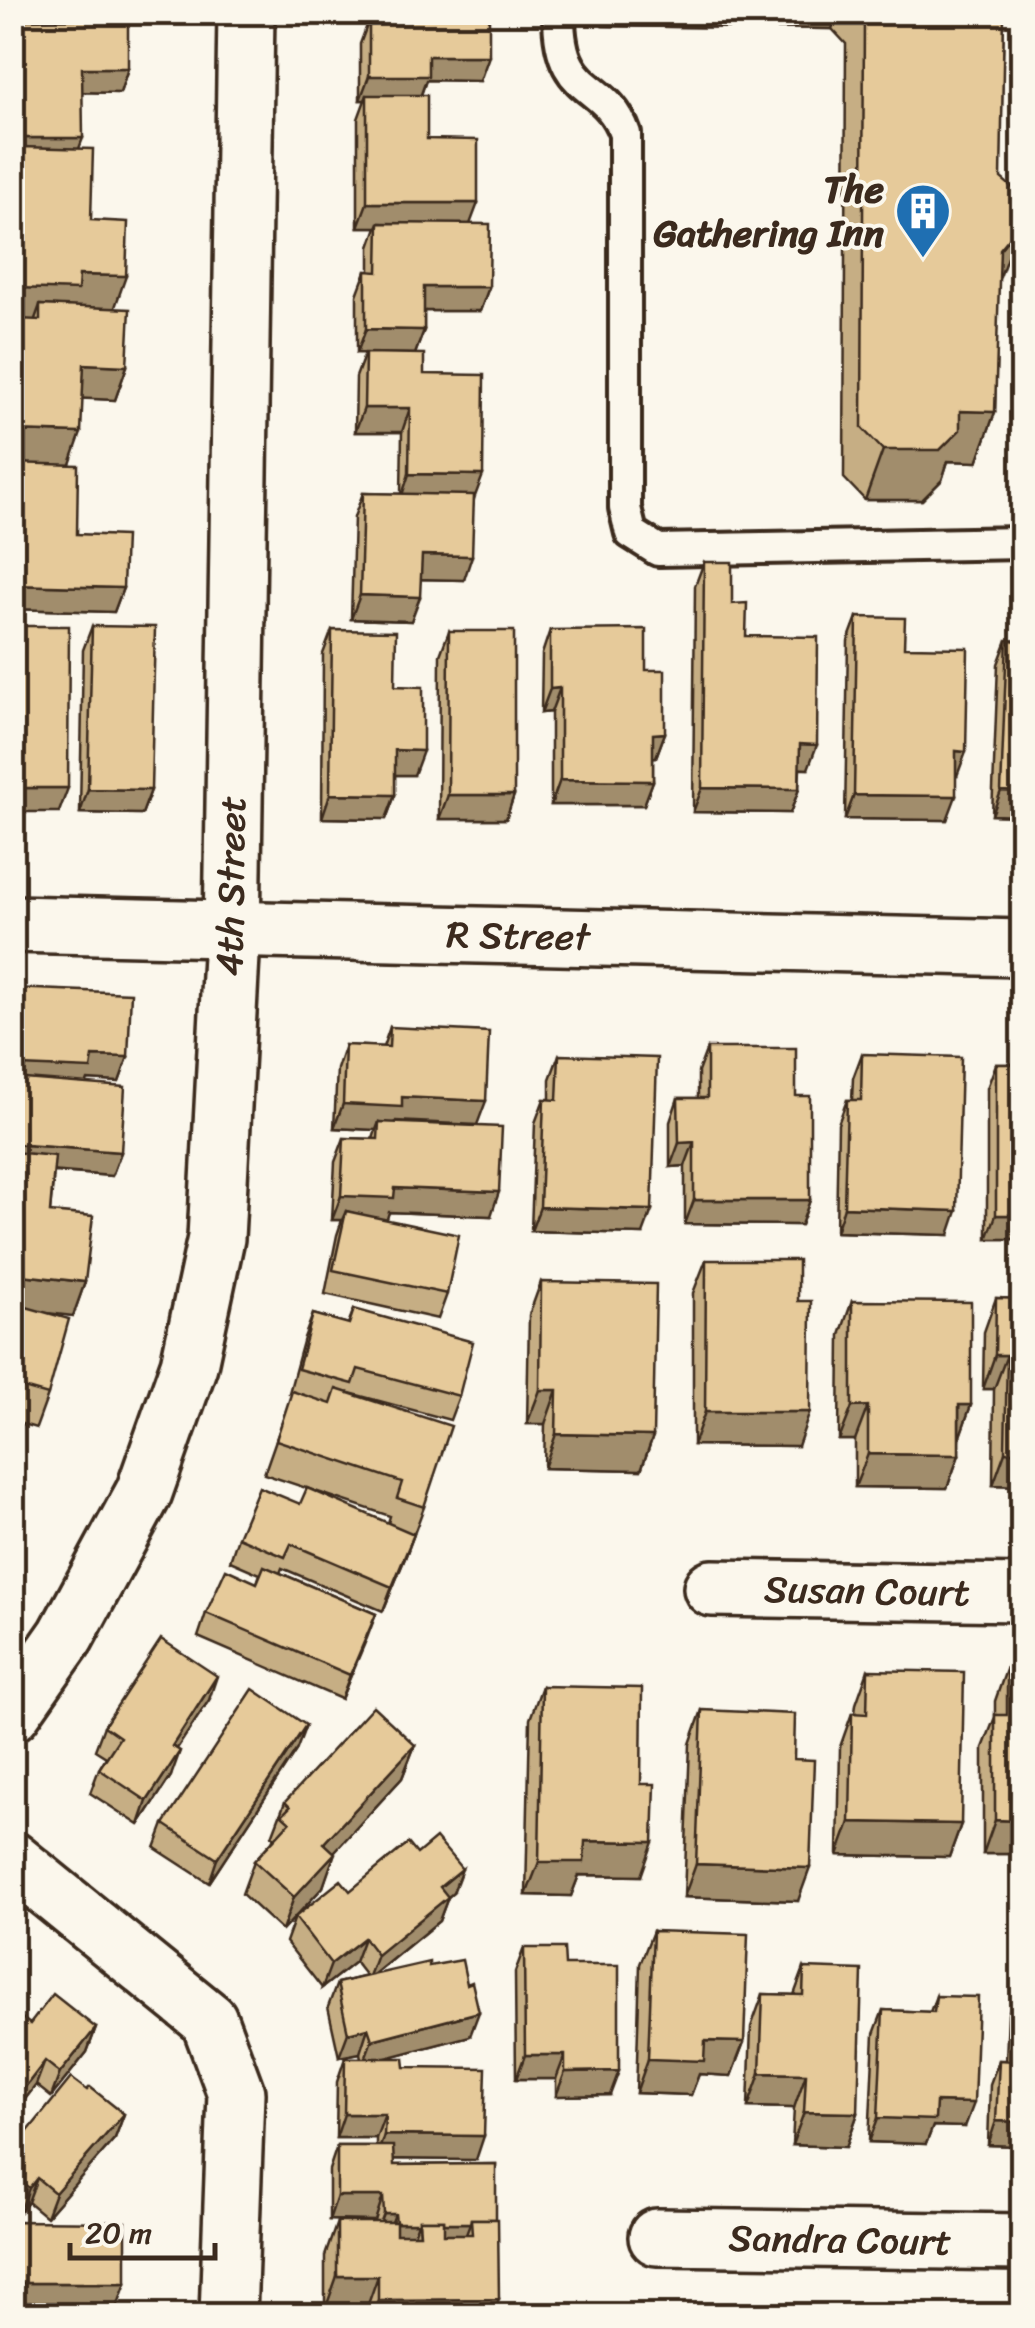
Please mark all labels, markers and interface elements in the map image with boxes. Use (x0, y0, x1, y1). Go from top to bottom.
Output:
place label: The Gathering Inn (653, 156, 885, 267)
building icon: The Gathering Inn (893, 181, 953, 260)
street label: 4th Street (196, 795, 266, 977)
street label: R Street (446, 901, 592, 971)
street label: Susan Court (763, 1556, 971, 1626)
scale bar (70, 2198, 215, 2260)
street label: Sandra Court (728, 2205, 952, 2275)
text: 20 m (85, 2206, 152, 2260)

